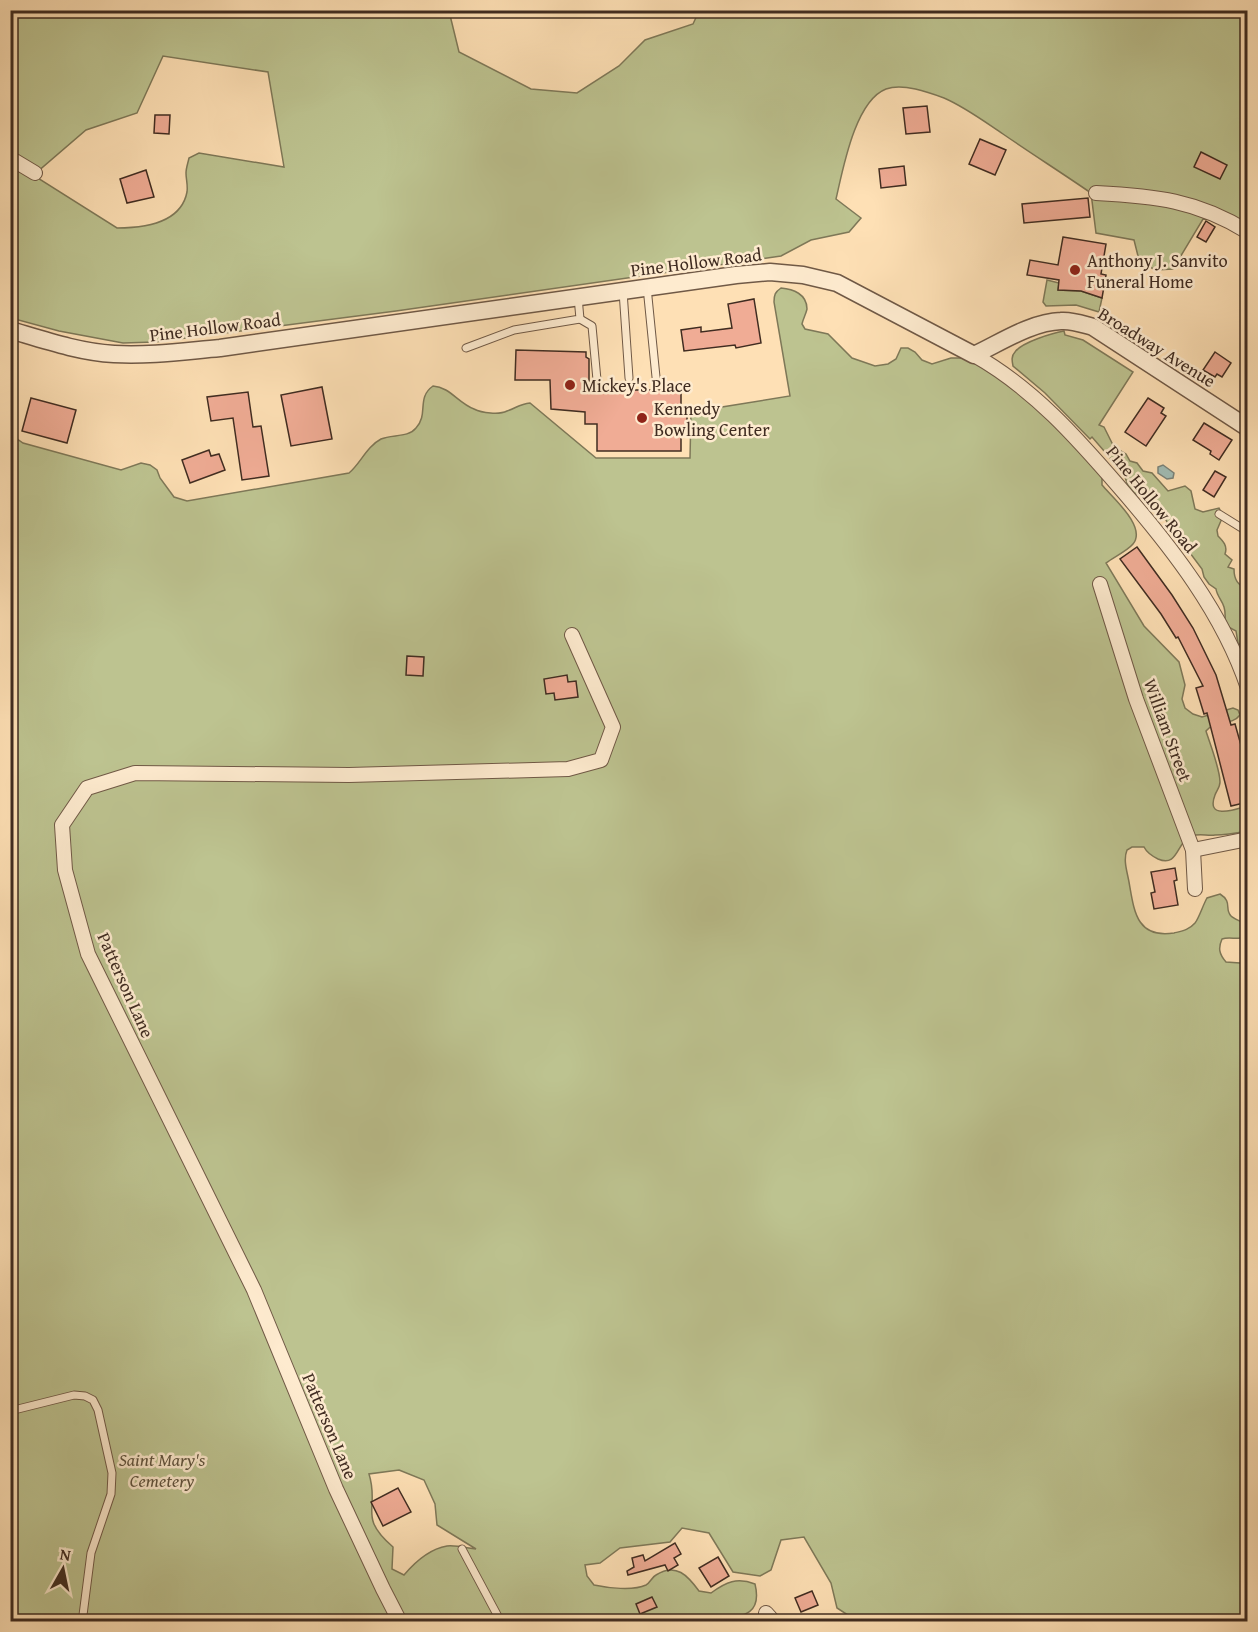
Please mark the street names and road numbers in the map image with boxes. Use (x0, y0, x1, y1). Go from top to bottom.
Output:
street label: Pine Hollow Road (629, 241, 763, 283)
street label: Broadway Avenue (1093, 300, 1221, 394)
street label: Pine Hollow Road (148, 306, 282, 348)
street label: Pine Hollow Road (1100, 439, 1204, 559)
street label: William Street (1137, 675, 1199, 786)
street label: Patterson Lane (91, 928, 161, 1042)
street label: Patterson Lane (295, 1369, 365, 1483)

